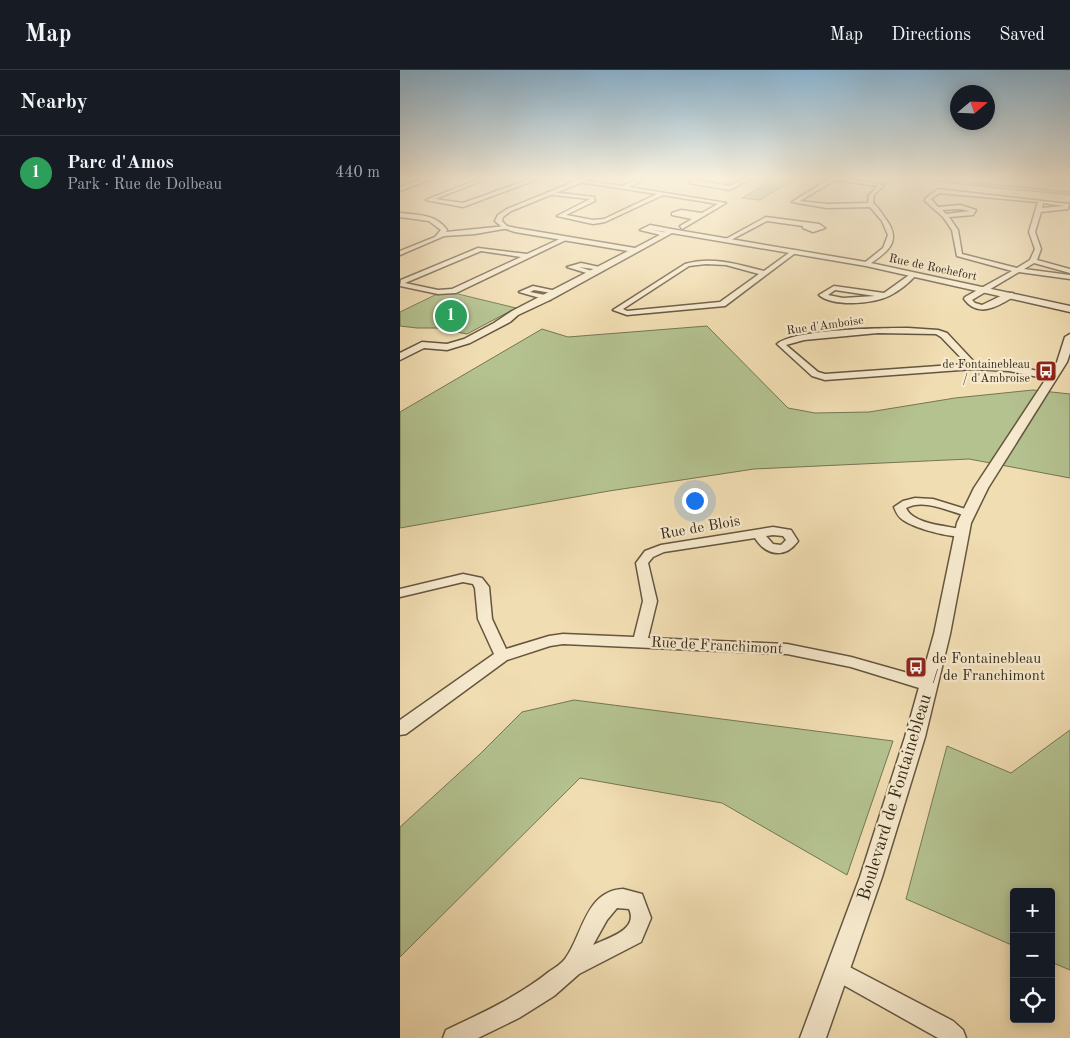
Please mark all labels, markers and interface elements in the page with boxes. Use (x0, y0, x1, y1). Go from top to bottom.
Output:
text: Map (25, 23, 72, 47)
text: Map (830, 26, 863, 44)
text: Directions (891, 26, 971, 44)
text: Saved (999, 26, 1045, 44)
north arrow (950, 85, 995, 130)
text: Nearby (20, 92, 88, 113)
text: Parc d'Amos (67, 154, 174, 173)
text: 1 (31, 165, 41, 181)
text: 440 m (335, 165, 380, 181)
text: Park · Rue de Dolbeau (67, 177, 222, 193)
street label: Rue de Rochefort (888, 253, 978, 283)
pin: 1 (435, 297, 467, 335)
street label: Rue d'Amboise (786, 315, 865, 337)
place label: de Fontainebleau / d'Ambroise (943, 359, 1031, 385)
bus stop icon: de Fontainebleau / d'Ambroise (1034, 359, 1058, 383)
your location (682, 488, 708, 514)
street label: Rue de Blois (659, 514, 742, 543)
street label: Rue de Franchimont (651, 636, 783, 657)
place label: de Fontainebleau / de Franchimont (932, 652, 1045, 684)
bus stop icon: de Fontainebleau / de Franchimont (904, 655, 928, 679)
street label: Boulevard de Fontainebleau (855, 692, 935, 903)
map controls (1010, 888, 1055, 1023)
button: + (1010, 888, 1055, 933)
button: − (1010, 933, 1055, 978)
button: locate (1010, 978, 1055, 1023)

